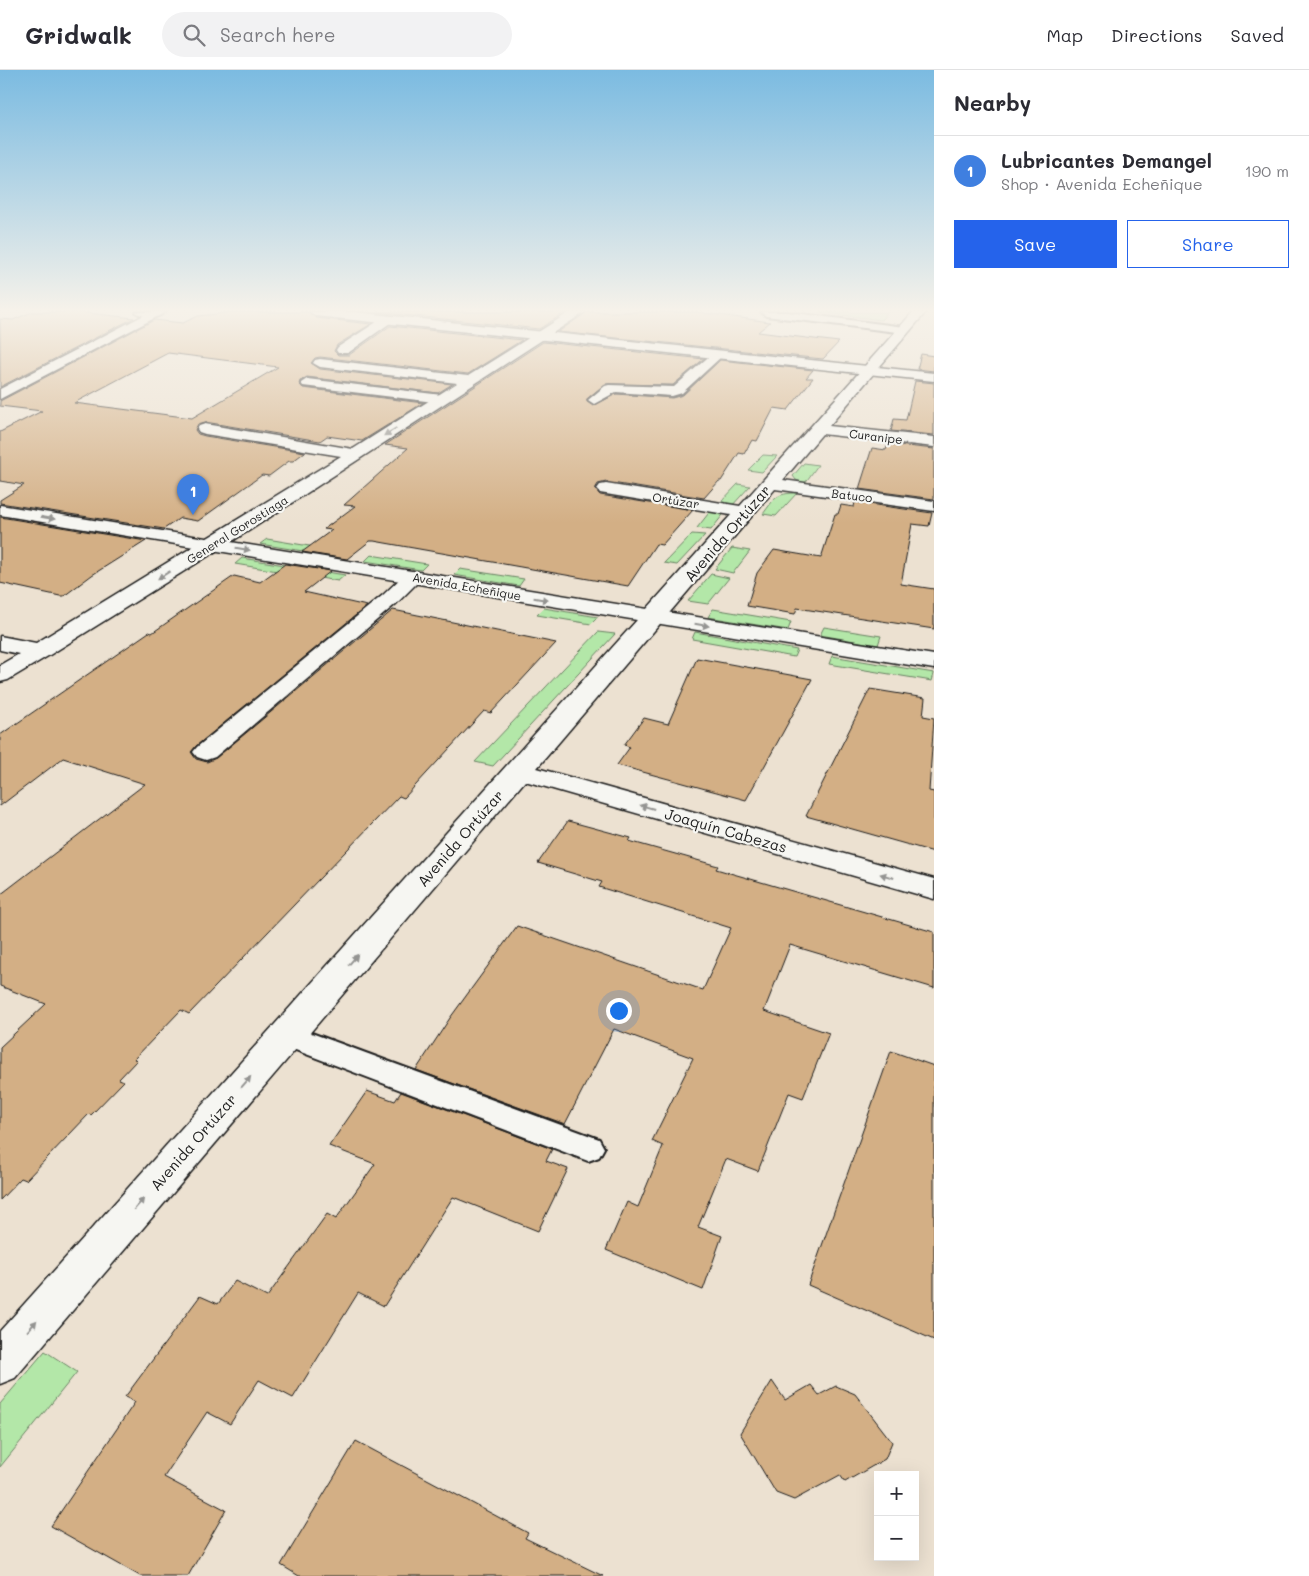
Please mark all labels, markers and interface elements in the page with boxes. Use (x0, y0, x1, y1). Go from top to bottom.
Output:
search box (162, 12, 512, 57)
text: Gridwalk (25, 19, 132, 50)
icon: search (180, 21, 208, 49)
text: Search here (220, 22, 336, 47)
text: Map (1046, 23, 1083, 47)
text: Directions (1111, 23, 1203, 47)
text: Saved (1231, 23, 1284, 47)
text: Nearby (954, 89, 1031, 116)
text: Lubricantes Demangel (1001, 148, 1212, 173)
text: 1 (966, 160, 974, 181)
text: 190 m (1245, 160, 1289, 181)
text: Shop · Avenida Echeñique (1001, 173, 1203, 194)
button: Save (954, 220, 1117, 268)
button: Share (1127, 220, 1289, 268)
street label: Curanipe (848, 425, 904, 447)
one-way arrow (384, 428, 397, 437)
pin: 1 (177, 474, 209, 515)
street label: Avenida Ortúzar (679, 480, 775, 586)
street label: Batuco (831, 485, 873, 505)
street label: Ortúzar (651, 488, 701, 512)
street label: General Gorostiaga (183, 491, 291, 567)
one-way arrow (40, 514, 56, 522)
one-way arrow (235, 546, 251, 554)
street label: Avenida Echeñique (411, 569, 523, 603)
one-way arrow (157, 570, 170, 579)
one-way arrow (534, 595, 550, 603)
one-way arrow (694, 621, 710, 629)
street label: Avenida Ortúzar (412, 785, 508, 891)
one-way arrow (639, 803, 654, 811)
street label: Joaquín Cabezas (663, 803, 789, 857)
one-way arrow (880, 871, 895, 879)
one-way arrow (348, 953, 359, 966)
your location (606, 998, 632, 1024)
one-way arrow (241, 1075, 252, 1088)
street label: Avenida Ortúzar (145, 1089, 241, 1195)
one-way arrow (134, 1198, 145, 1211)
one-way arrow (26, 1321, 38, 1333)
map controls (874, 1471, 919, 1561)
button: + (874, 1471, 919, 1516)
button: − (874, 1516, 919, 1561)

